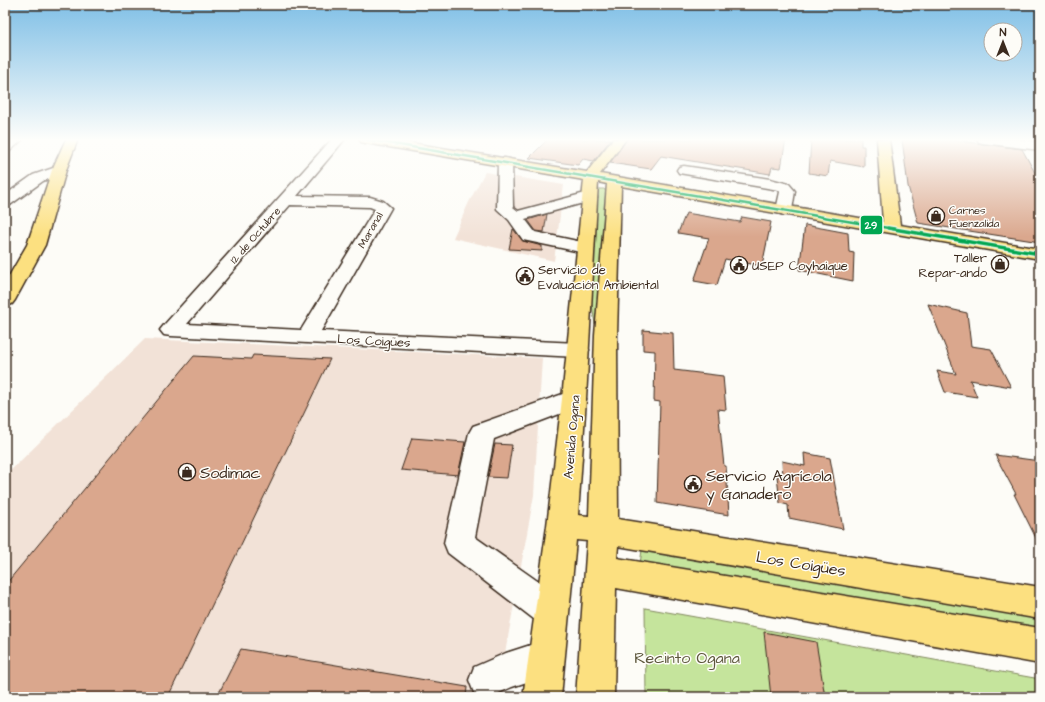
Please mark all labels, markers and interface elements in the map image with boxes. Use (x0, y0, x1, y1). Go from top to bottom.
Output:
north arrow (983, 22, 1023, 62)
text: N (1000, 25, 1007, 40)
place label: Carnes Fuenzalida (949, 203, 1000, 231)
street label: 12 de Octubre (227, 204, 284, 267)
shop icon: Carnes Fuenzalida (926, 206, 946, 226)
street label: Maranal (354, 209, 387, 251)
line badge: 29 (860, 215, 883, 235)
text: 29 (864, 218, 877, 233)
place label: Taller Repar-ando (919, 249, 988, 282)
shop icon: Taller Repar-ando (990, 254, 1010, 274)
public building icon: USEP Coyhaique (729, 255, 749, 275)
place label: USEP Coyhaique (752, 257, 848, 276)
place label: Servicio de Evaluación Ambiental (538, 261, 659, 294)
public building icon: Servicio de Evaluación Ambiental (515, 266, 535, 286)
street label: Los Coigües (337, 330, 412, 353)
street label: Avenida Ogana (559, 394, 586, 480)
shop icon: Sodimac (177, 462, 197, 482)
place label: Sodimac (200, 462, 261, 484)
place label: Servicio Agrícola y Ganadero (706, 465, 832, 506)
public building icon: Servicio Agrícola y Ganadero (683, 474, 703, 494)
street label: Los Coigües (754, 546, 847, 583)
park label: Recinto Ogana (634, 647, 740, 670)

